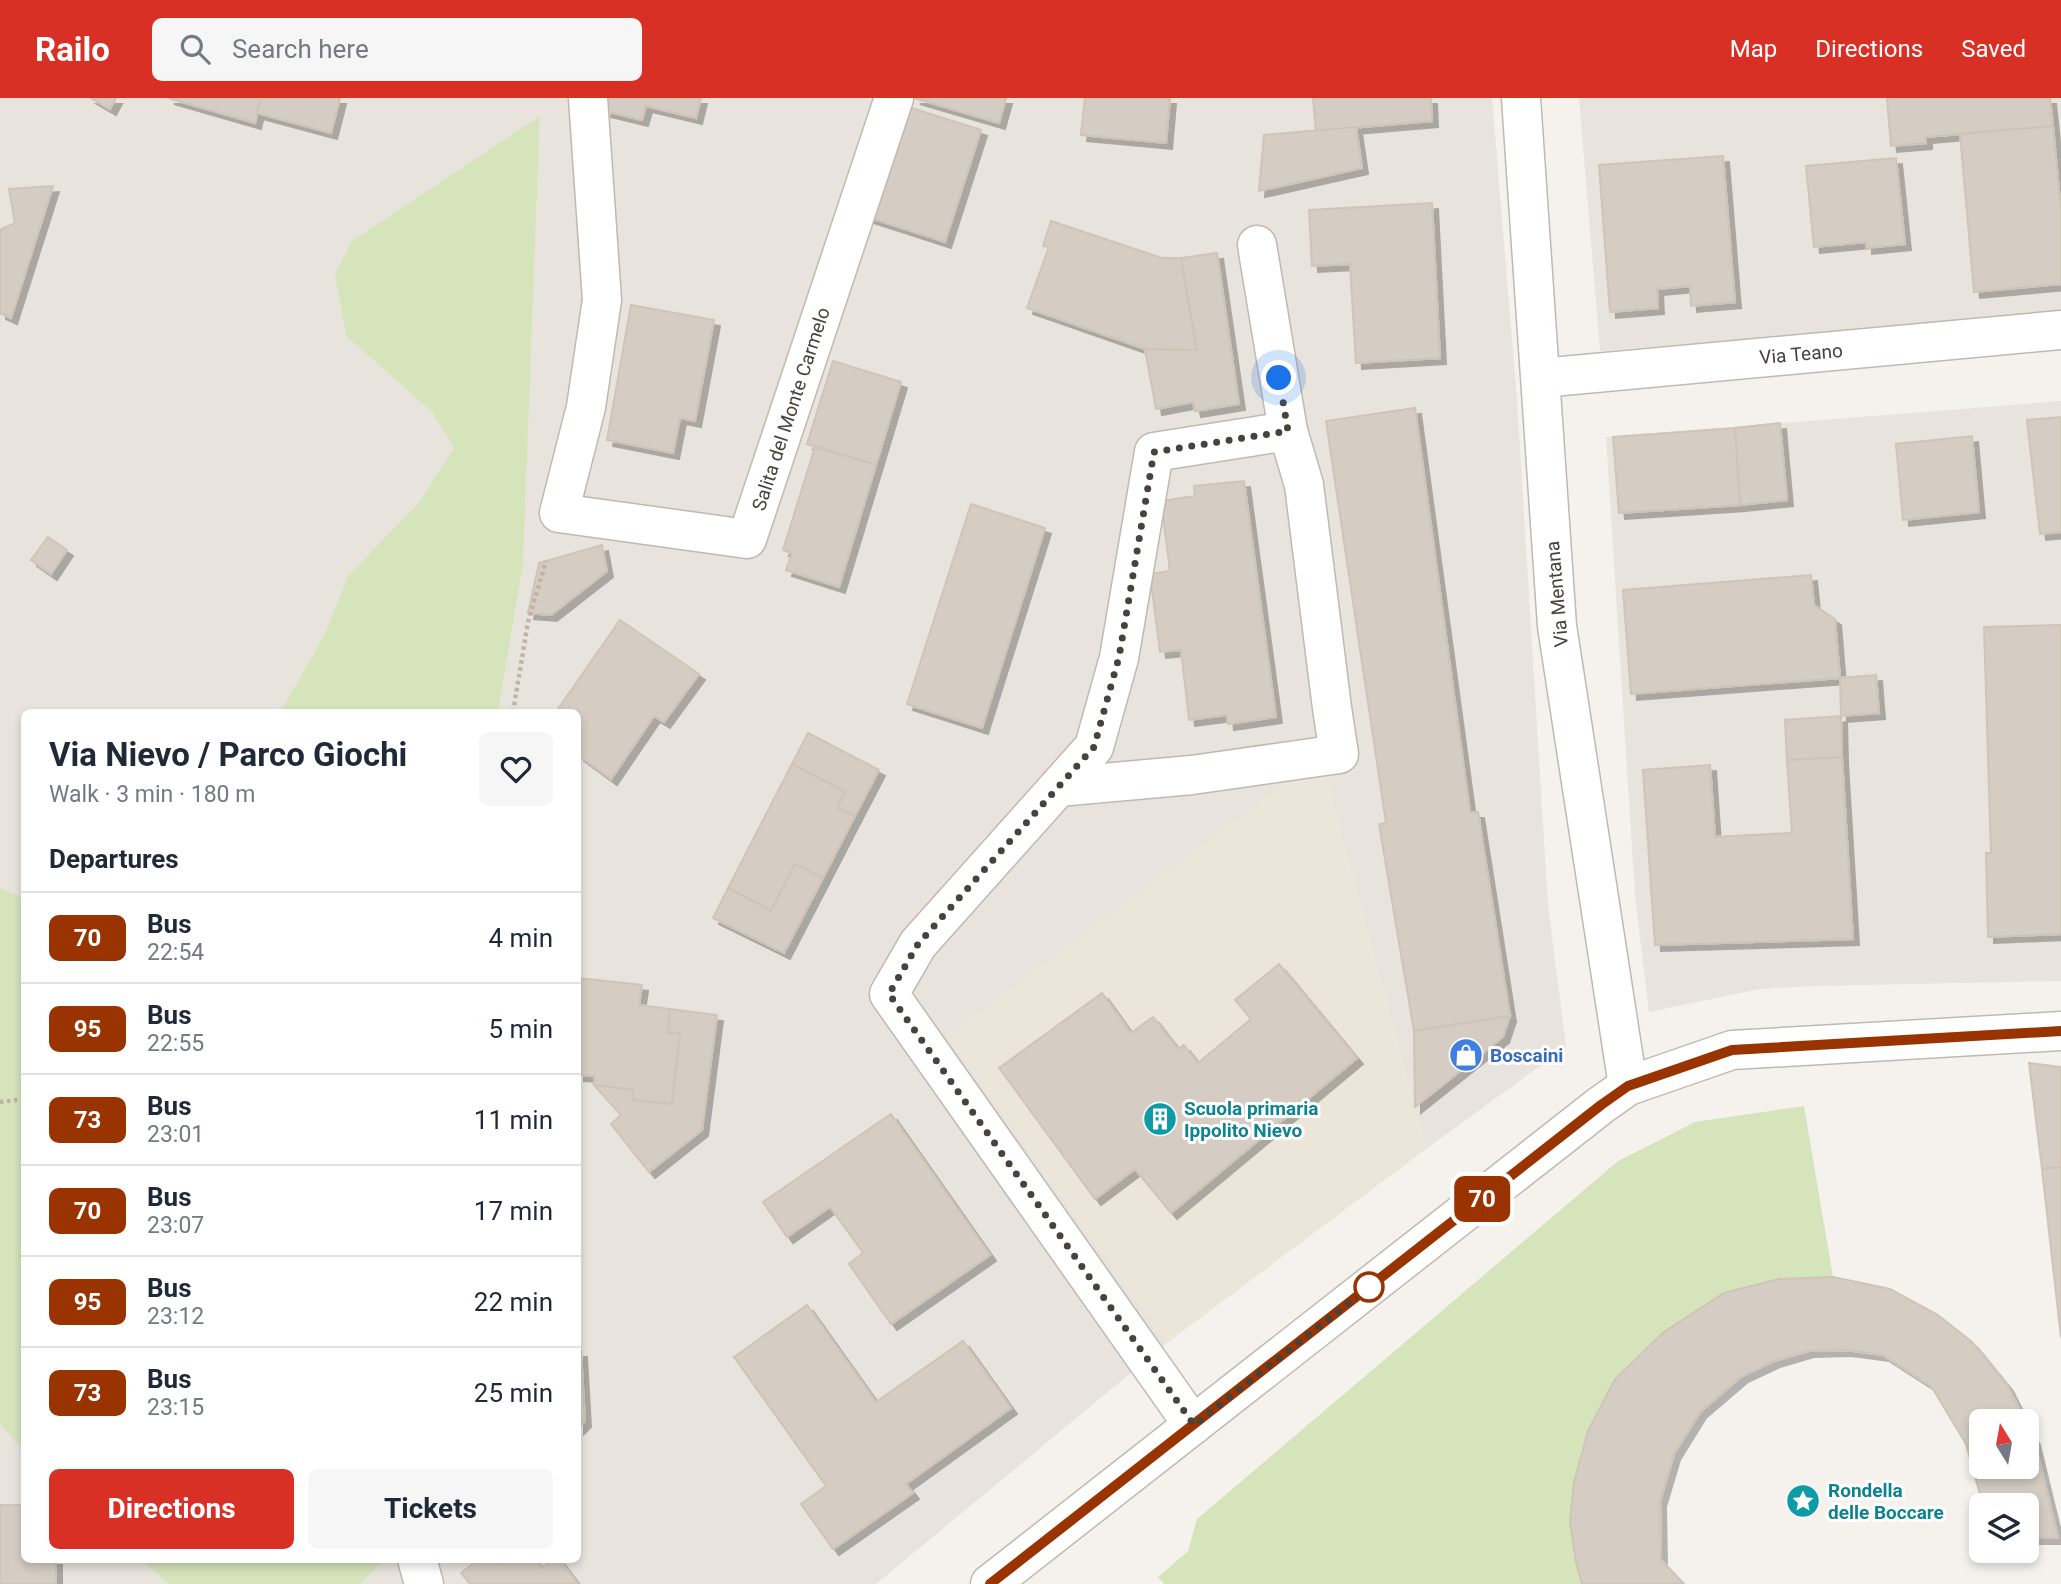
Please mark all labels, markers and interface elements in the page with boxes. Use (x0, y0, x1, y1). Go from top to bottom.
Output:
search box (152, 18, 642, 81)
text: Railo (35, 30, 110, 69)
icon: search (176, 30, 214, 68)
text: Search here (232, 34, 369, 64)
text: Map (1730, 35, 1777, 63)
text: Directions (1815, 35, 1923, 63)
text: Saved (1961, 35, 2026, 63)
street label: Salita del Monte Carmelo (747, 304, 835, 514)
street label: Via Teano (1758, 339, 1844, 369)
your location (1261, 360, 1296, 395)
street label: Via Mentana (1541, 540, 1573, 648)
button: heart (479, 732, 553, 806)
text: Via Nievo / Parco Giochi (49, 735, 407, 774)
text: Walk · 3 min · 180 m (49, 781, 255, 808)
text: Departures (49, 844, 179, 874)
text: Bus (147, 909, 192, 939)
text: 4 min (488, 923, 553, 953)
text: 70 (74, 924, 101, 952)
text: 22:54 (147, 939, 204, 966)
text: Bus (147, 1000, 192, 1030)
text: 5 min (488, 1014, 553, 1044)
text: 95 (74, 1015, 101, 1043)
text: 22:55 (147, 1030, 204, 1057)
shop icon: Boscaini (1447, 1036, 1485, 1074)
place label: Boscaini (1490, 1044, 1563, 1067)
text: Bus (147, 1091, 192, 1121)
place label: Scuola primaria Ippolito Nievo (1184, 1097, 1318, 1142)
building icon: Scuola primaria Ippolito Nievo (1141, 1100, 1179, 1138)
text: 11 min (474, 1105, 553, 1135)
text: 73 (74, 1106, 101, 1134)
text: 23:01 (147, 1121, 204, 1148)
line badge: 70 (1450, 1176, 1514, 1222)
text: Bus (147, 1182, 192, 1212)
text: 70 (1468, 1185, 1496, 1213)
text: 17 min (474, 1196, 553, 1226)
text: 70 (74, 1197, 101, 1225)
text: 23:07 (147, 1212, 204, 1239)
unlabelled marker (1354, 1272, 1384, 1302)
text: Bus (147, 1273, 192, 1303)
text: 22 min (474, 1287, 553, 1317)
text: 95 (74, 1288, 101, 1316)
text: 23:12 (147, 1303, 204, 1330)
text: Bus (147, 1364, 192, 1394)
text: 25 min (474, 1378, 553, 1408)
text: 73 (74, 1379, 101, 1407)
text: 23:15 (147, 1394, 204, 1421)
north arrow (1969, 1409, 2039, 1479)
map controls (1969, 1409, 2039, 1563)
button: Directions (49, 1469, 294, 1549)
button: Tickets (308, 1469, 553, 1549)
place label: Rondella delle Boccare (1828, 1479, 1944, 1524)
place icon: Rondella delle Boccare (1784, 1482, 1822, 1520)
button: layers (1969, 1493, 2039, 1563)

